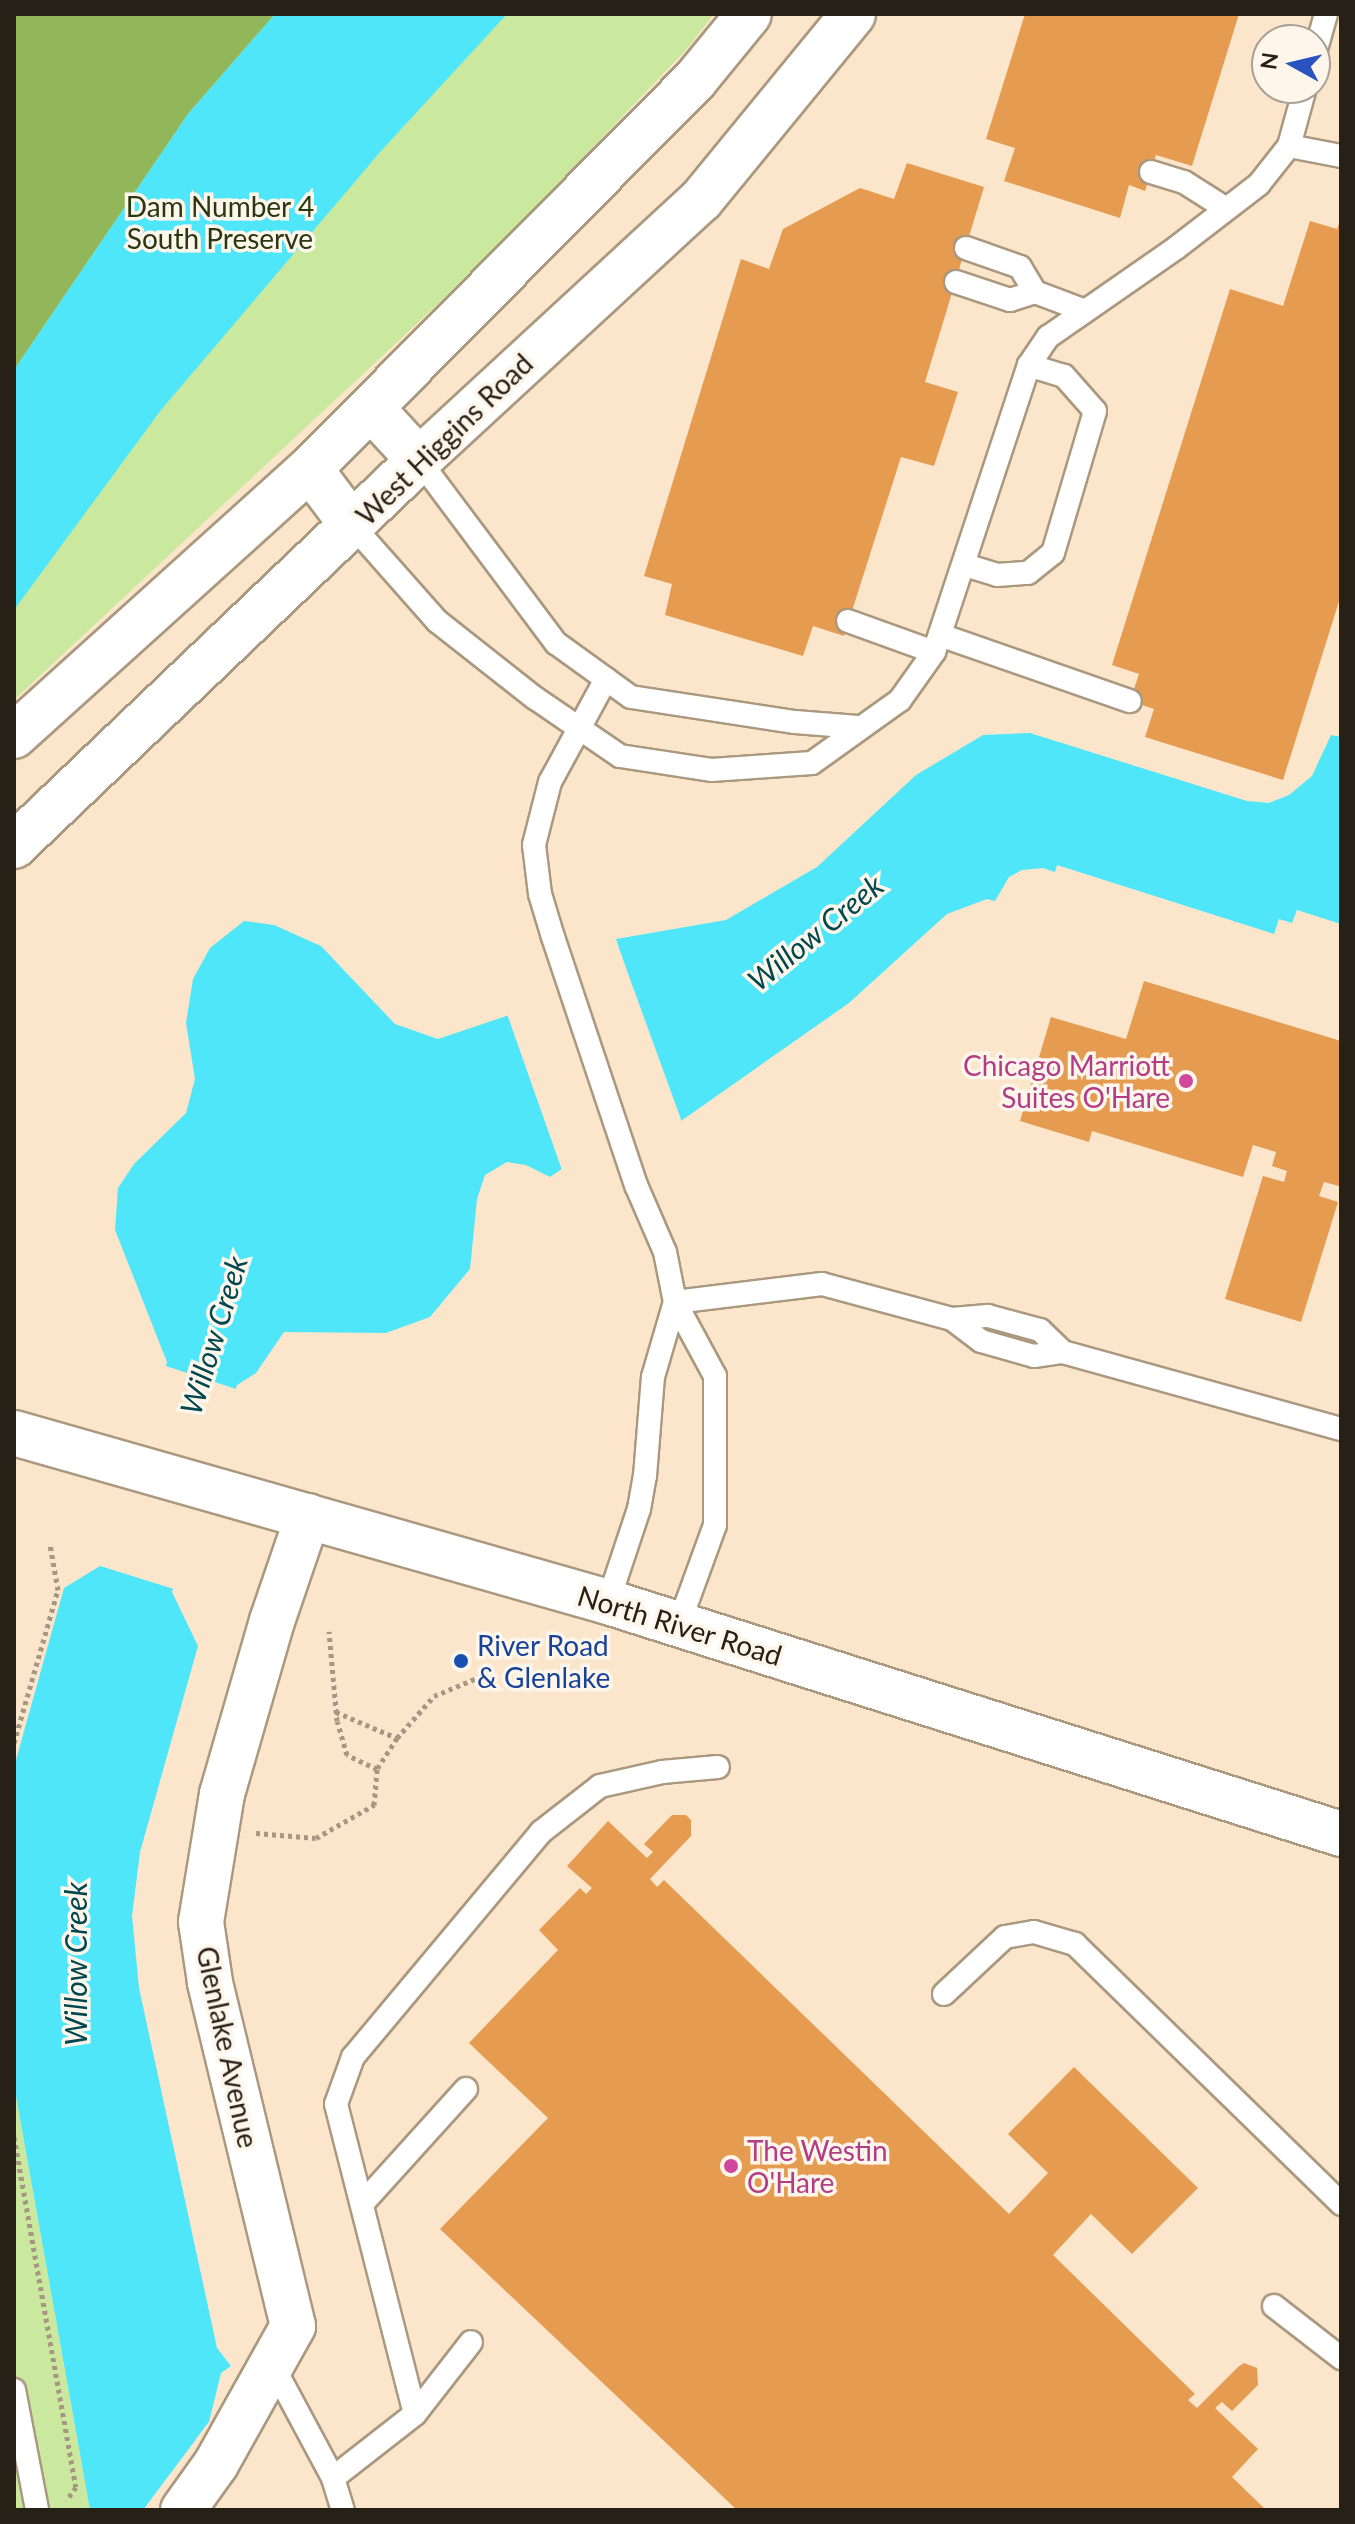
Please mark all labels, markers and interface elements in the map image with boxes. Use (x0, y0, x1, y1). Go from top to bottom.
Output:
north arrow (1251, 24, 1331, 104)
text: N (1254, 51, 1283, 71)
park label: Dam Number 4 South Preserve (126, 189, 314, 255)
street label: West Higgins Road (349, 346, 539, 532)
water label: Willow Creek (740, 866, 890, 998)
place label: Chicago Marriott Suites O'Hare (963, 1048, 1170, 1114)
marker: Chicago Marriott Suites O'Hare (1177, 1072, 1195, 1090)
water label: Willow Creek (172, 1251, 254, 1419)
street label: North River Road (574, 1578, 786, 1672)
place label: River Road & Glenlake (477, 1628, 610, 1694)
marker: River Road & Glenlake (452, 1652, 470, 1670)
water label: Willow Creek (57, 1882, 93, 2046)
street label: Glenlake Avenue (190, 1943, 266, 2151)
place label: The Westin O'Hare (747, 2133, 888, 2199)
marker: The Westin O'Hare (722, 2157, 740, 2175)

